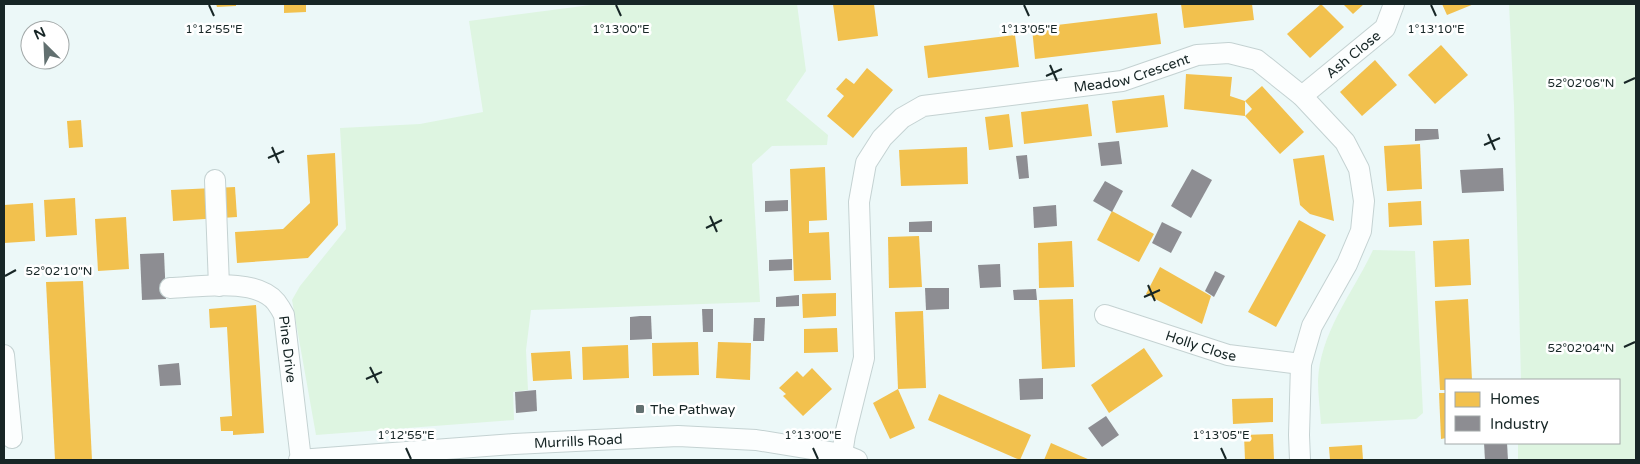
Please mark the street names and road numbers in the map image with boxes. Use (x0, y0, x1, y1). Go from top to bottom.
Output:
street label: Ash Close (1322, 27, 1384, 82)
street label: Meadow Crescent (1073, 50, 1192, 96)
street label: Pine Drive (276, 315, 300, 384)
street label: Holly Close (1163, 327, 1237, 364)
street label: Murrills Road (534, 430, 623, 452)

